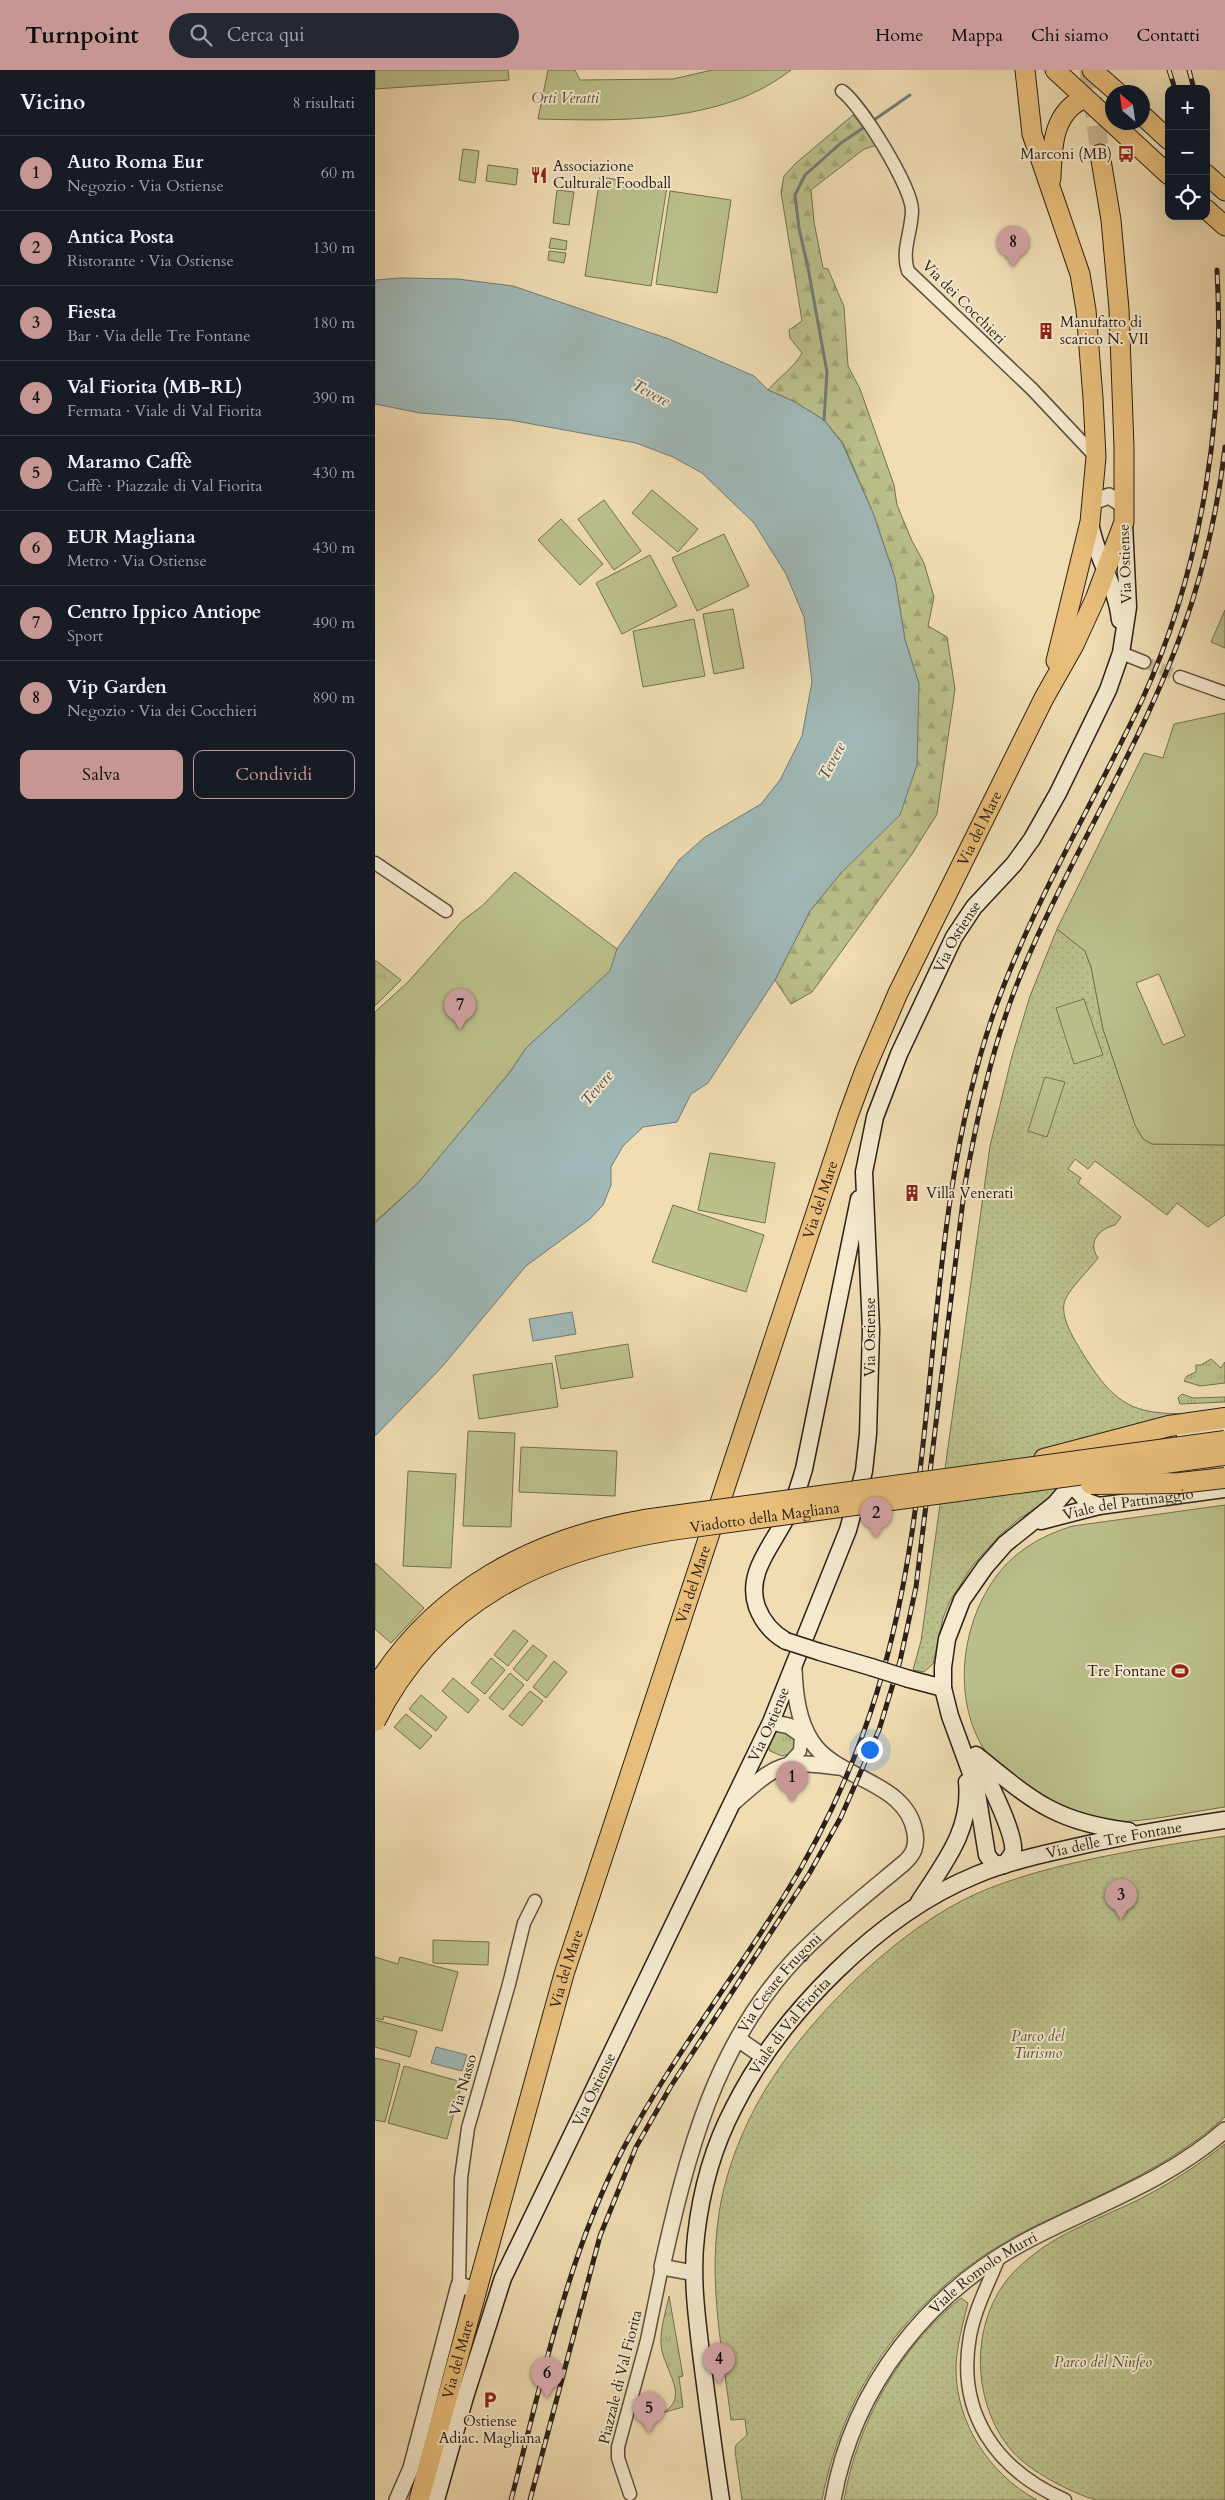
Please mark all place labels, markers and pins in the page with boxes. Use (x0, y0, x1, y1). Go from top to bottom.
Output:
place label: Marconi (MB) (1020, 144, 1112, 164)
bus stop icon: Marconi (MB) (1116, 144, 1136, 164)
place label: Associazione Culturale Foodball (553, 156, 671, 193)
restaurant icon: Associazione Culturale Foodball (529, 165, 549, 185)
pin: 8 (997, 226, 1029, 267)
place label: Manufatto di scarico N. VII (1060, 312, 1149, 349)
building icon: Manufatto di scarico N. VII (1036, 321, 1056, 341)
pin: 7 (444, 989, 476, 1030)
building icon: Villa Venerati (902, 1183, 922, 1203)
place label: Villa Venerati (926, 1183, 1013, 1203)
pin: 2 (860, 1497, 892, 1538)
place label: Tre Fontane (1087, 1661, 1166, 1681)
sports icon: Tre Fontane (1170, 1661, 1190, 1681)
pin: 1 (776, 1761, 808, 1802)
pin: 3 (1105, 1879, 1137, 1920)
pin: 4 (703, 2343, 735, 2384)
pin: 6 (531, 2357, 563, 2398)
parking icon: Ostiense Adiac. Magliana (480, 2390, 500, 2410)
pin: 5 (633, 2392, 665, 2433)
place label: Ostiense Adiac. Magliana (439, 2411, 542, 2448)

